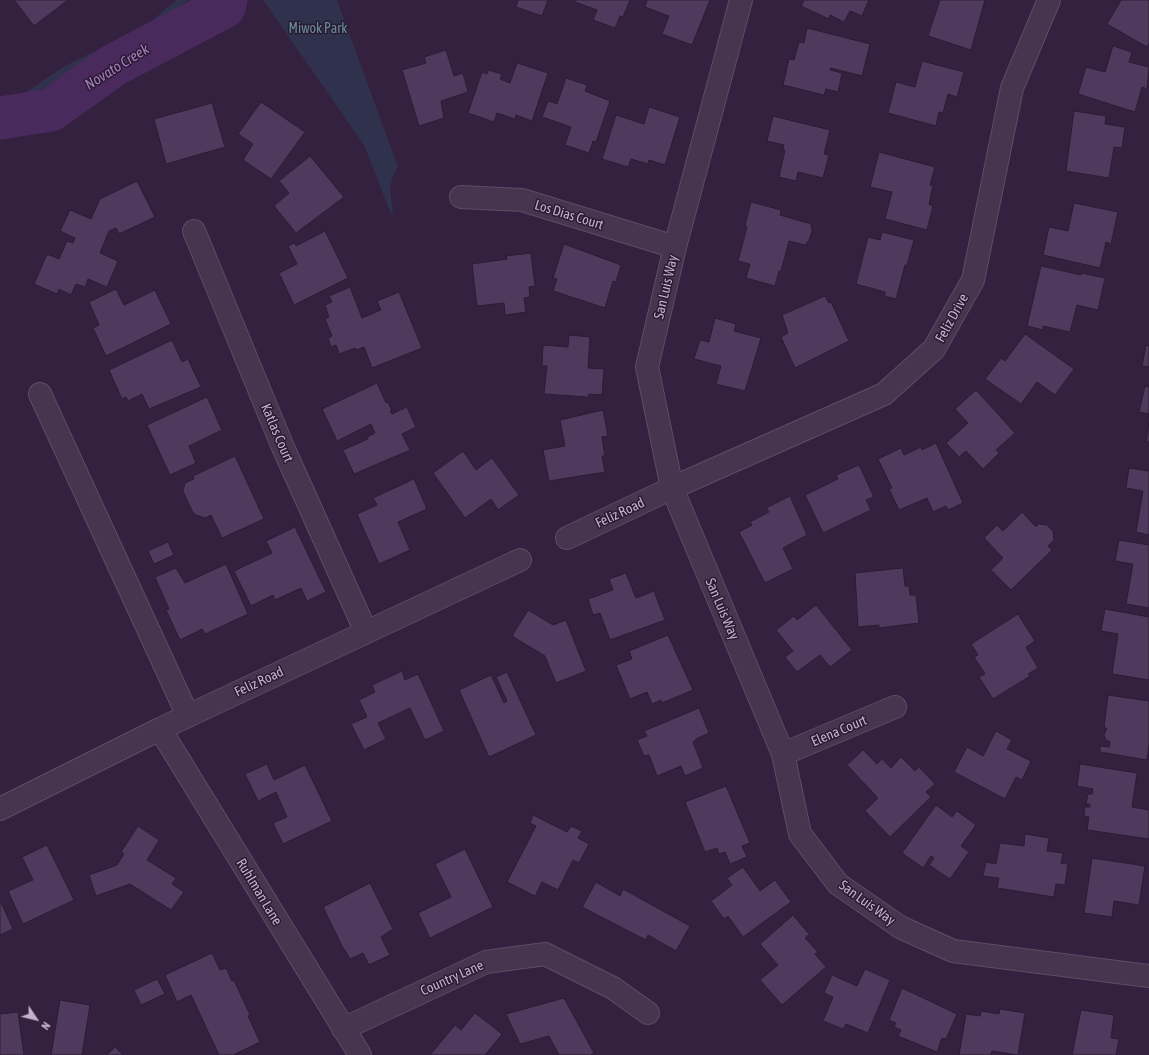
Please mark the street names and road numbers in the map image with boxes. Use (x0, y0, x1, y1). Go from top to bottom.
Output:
street label: Los Dias Court (533, 197, 605, 233)
street label: San Luis Way (650, 253, 682, 321)
street label: Feliz Drive (932, 291, 972, 345)
street label: Katlas Court (257, 401, 297, 465)
street label: Feliz Road (593, 494, 647, 532)
street label: San Luis Way (701, 576, 743, 642)
street label: Feliz Road (232, 663, 286, 701)
street label: Elena Court (809, 712, 869, 750)
street label: Ruhlman Lane (233, 856, 285, 928)
street label: San Luis Way (836, 877, 898, 929)
street label: Country Lane (418, 957, 486, 999)

